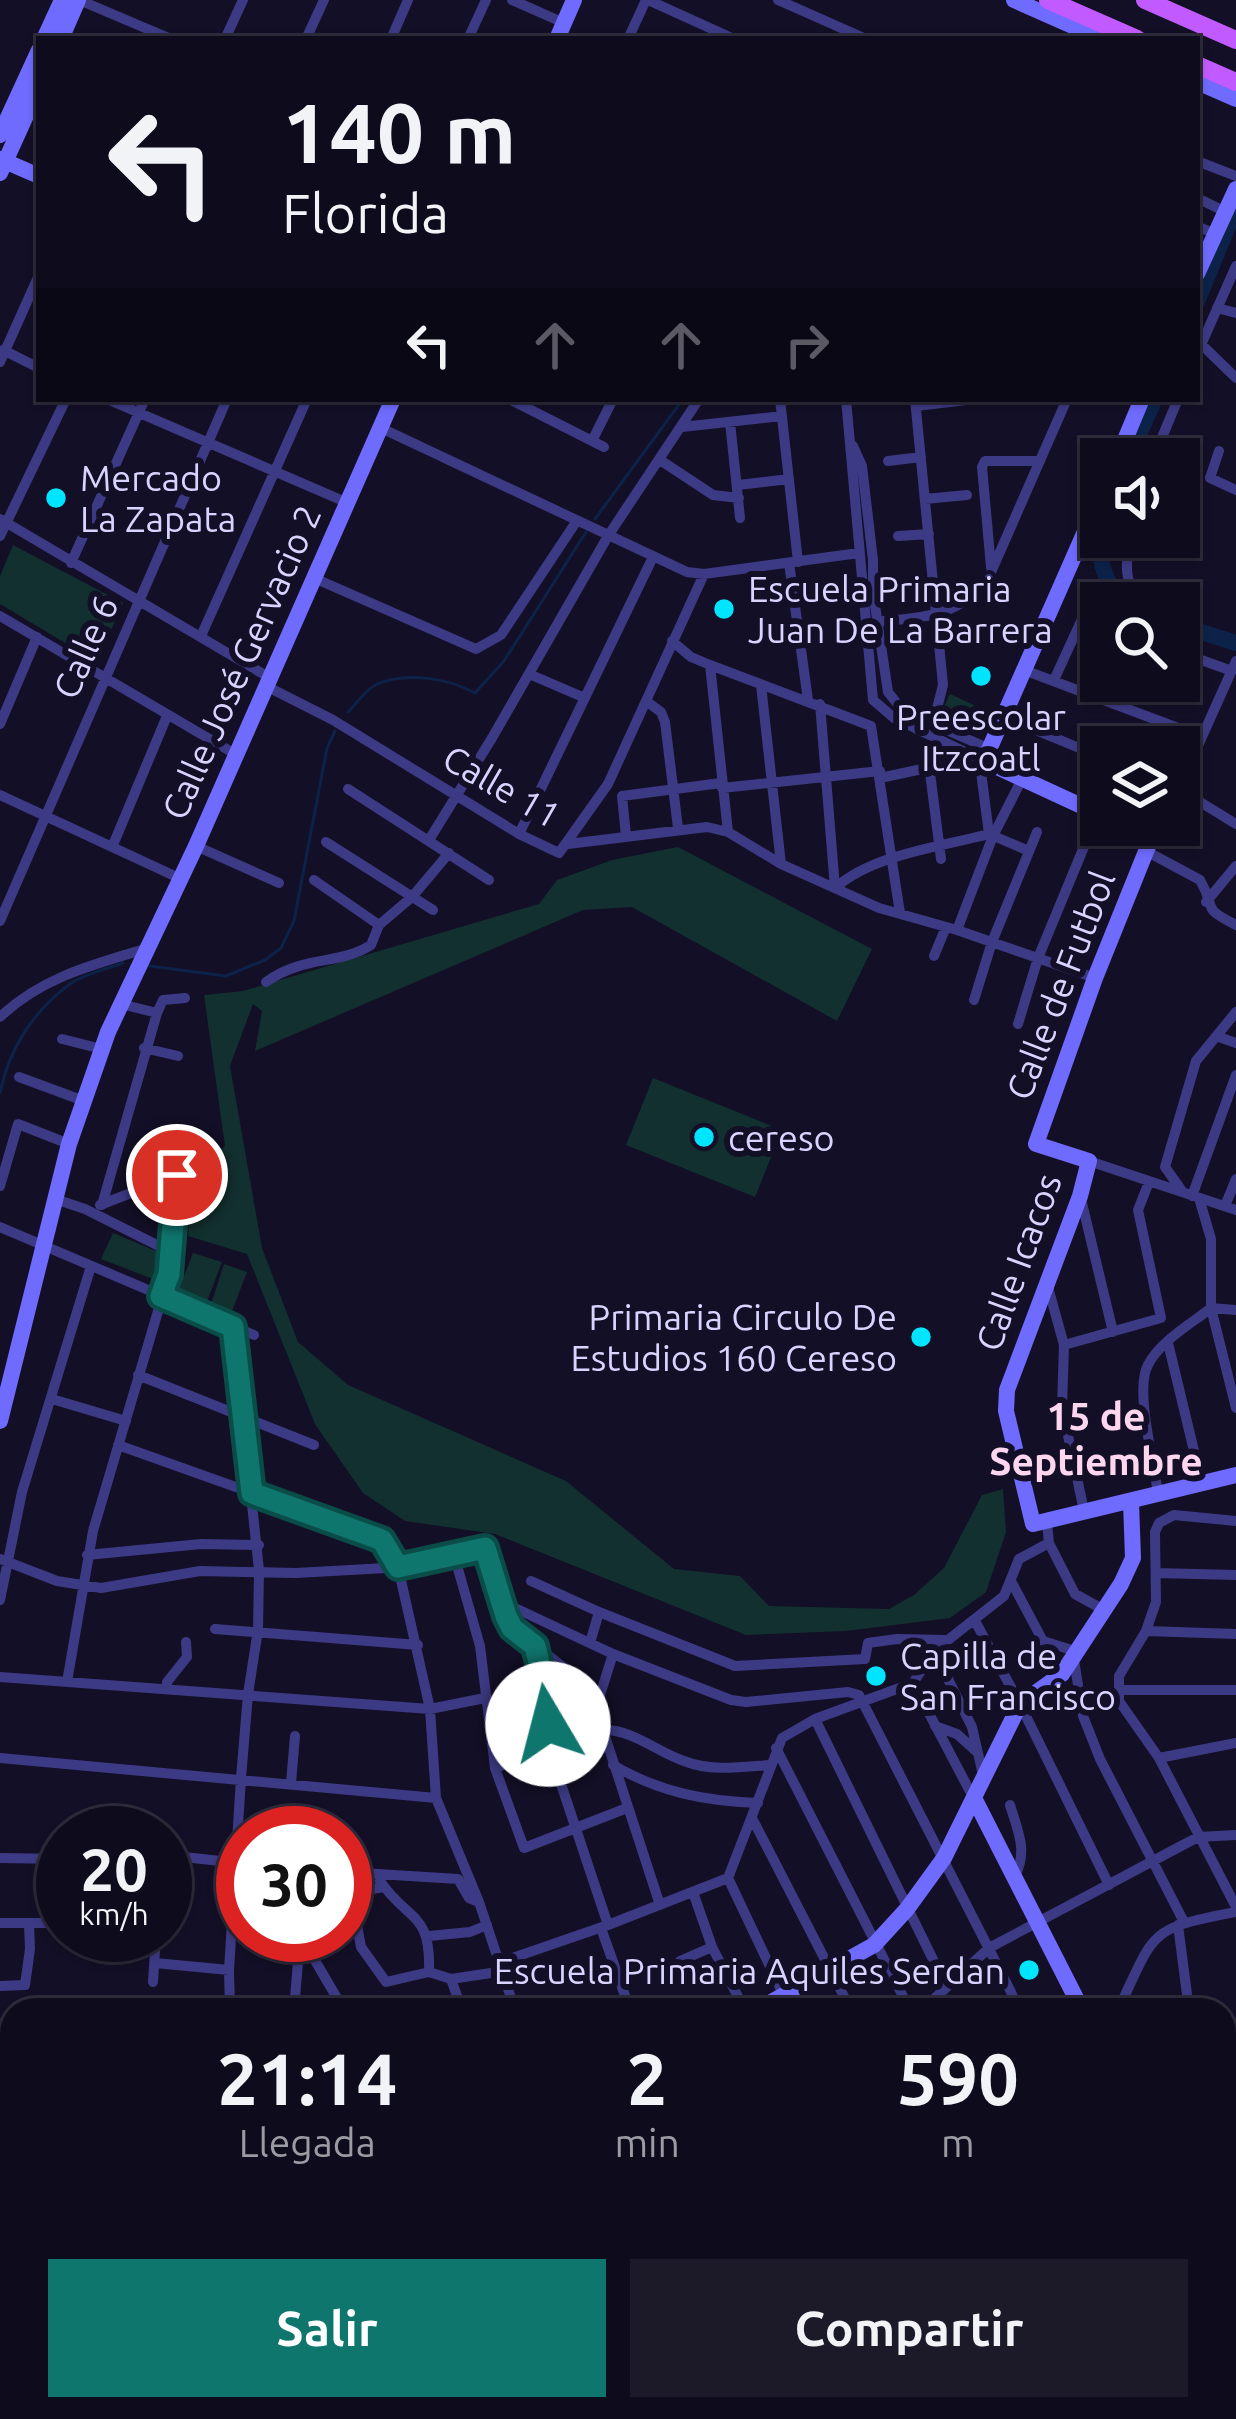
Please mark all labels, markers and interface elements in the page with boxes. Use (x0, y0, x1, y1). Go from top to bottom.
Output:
icon: left (84, 84, 240, 240)
text: 140 m (282, 85, 516, 179)
text: Florida (282, 183, 449, 243)
icon: left (396, 312, 462, 378)
icon: ahead (522, 312, 588, 378)
icon: ahead (648, 312, 714, 378)
icon: right (774, 312, 840, 378)
map controls (1080, 438, 1200, 846)
button: sound (1080, 438, 1200, 558)
place label: Mercado La Zapata (80, 457, 236, 539)
marker: Mercado La Zapata (43, 485, 69, 511)
street label: Calle José Gervacio 2 (153, 499, 329, 825)
place label: Escuela Primaria Juan De La Barrera (748, 568, 1053, 650)
button: search (1080, 582, 1200, 702)
street label: Calle 6 (44, 589, 126, 705)
marker: Escuela Primaria Juan De La Barrera (711, 596, 737, 622)
marker: Preescolar Itzcoatl (968, 663, 994, 689)
place label: Preescolar Itzcoatl (896, 696, 1066, 778)
button: layers (1080, 726, 1200, 846)
street label: Calle 11 (436, 736, 568, 836)
street label: Calle de Futbol (998, 865, 1122, 1105)
place label: cereso (728, 1117, 835, 1158)
pin (126, 1124, 228, 1226)
marker: cereso (691, 1124, 717, 1150)
icon: arrive (144, 1142, 210, 1208)
street label: Calle Icacos (967, 1168, 1069, 1356)
place label: Primaria Circulo De Estudios 160 Cereso (571, 1296, 897, 1378)
marker: Primaria Circulo De Estudios 160 Cereso (908, 1324, 934, 1350)
district label: 15 de Septiembre (989, 1394, 1203, 1482)
place label: Capilla de San Francisco (900, 1635, 1116, 1717)
position arrow (485, 1661, 611, 1787)
marker: Capilla de San Francisco (863, 1663, 889, 1689)
speed limit sign: 30 (216, 1806, 372, 1962)
text: 20 (80, 1835, 148, 1902)
text: km/h (79, 1897, 149, 1931)
place label: Escuela Primaria Aquiles Serdan (494, 1950, 1005, 1991)
marker: Escuela Primaria Aquiles Serdan (1016, 1957, 1042, 1983)
text: 21:14 (217, 2038, 397, 2119)
text: 2 (627, 2038, 667, 2119)
text: 590 (897, 2038, 1019, 2119)
text: Llegada (239, 2121, 376, 2164)
text: min (614, 2121, 680, 2164)
text: m (941, 2121, 975, 2164)
button: Salir (48, 2259, 606, 2397)
button: Compartir (630, 2259, 1188, 2397)

